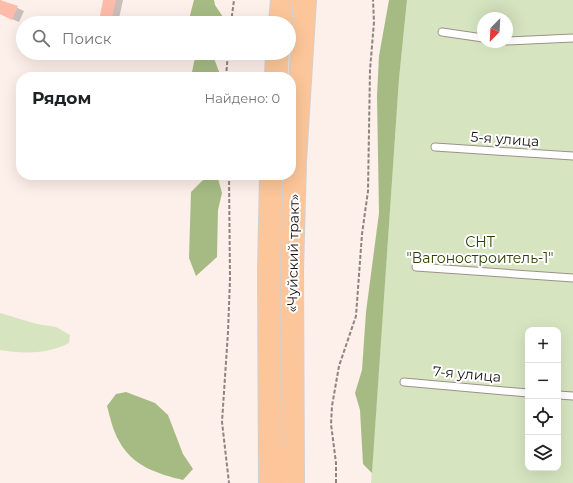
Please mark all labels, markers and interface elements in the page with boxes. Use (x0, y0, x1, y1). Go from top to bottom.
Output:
north arrow (477, 12, 513, 48)
search box (16, 16, 296, 60)
icon: search (30, 27, 52, 49)
text: Поиск (62, 29, 111, 48)
text: Рядом (32, 88, 91, 108)
text: Найдено: 0 (204, 90, 280, 106)
street label: 5-я улица (470, 128, 540, 150)
street label: «Чуйский тракт» (283, 194, 303, 312)
park label: СНТ "Вагоностроитель-1" (407, 233, 553, 267)
map controls (525, 327, 561, 471)
button: + (525, 327, 561, 363)
street label: 7-я улица (432, 362, 502, 386)
button: − (525, 363, 561, 399)
button: locate (525, 399, 561, 435)
button: layers (525, 435, 561, 471)

